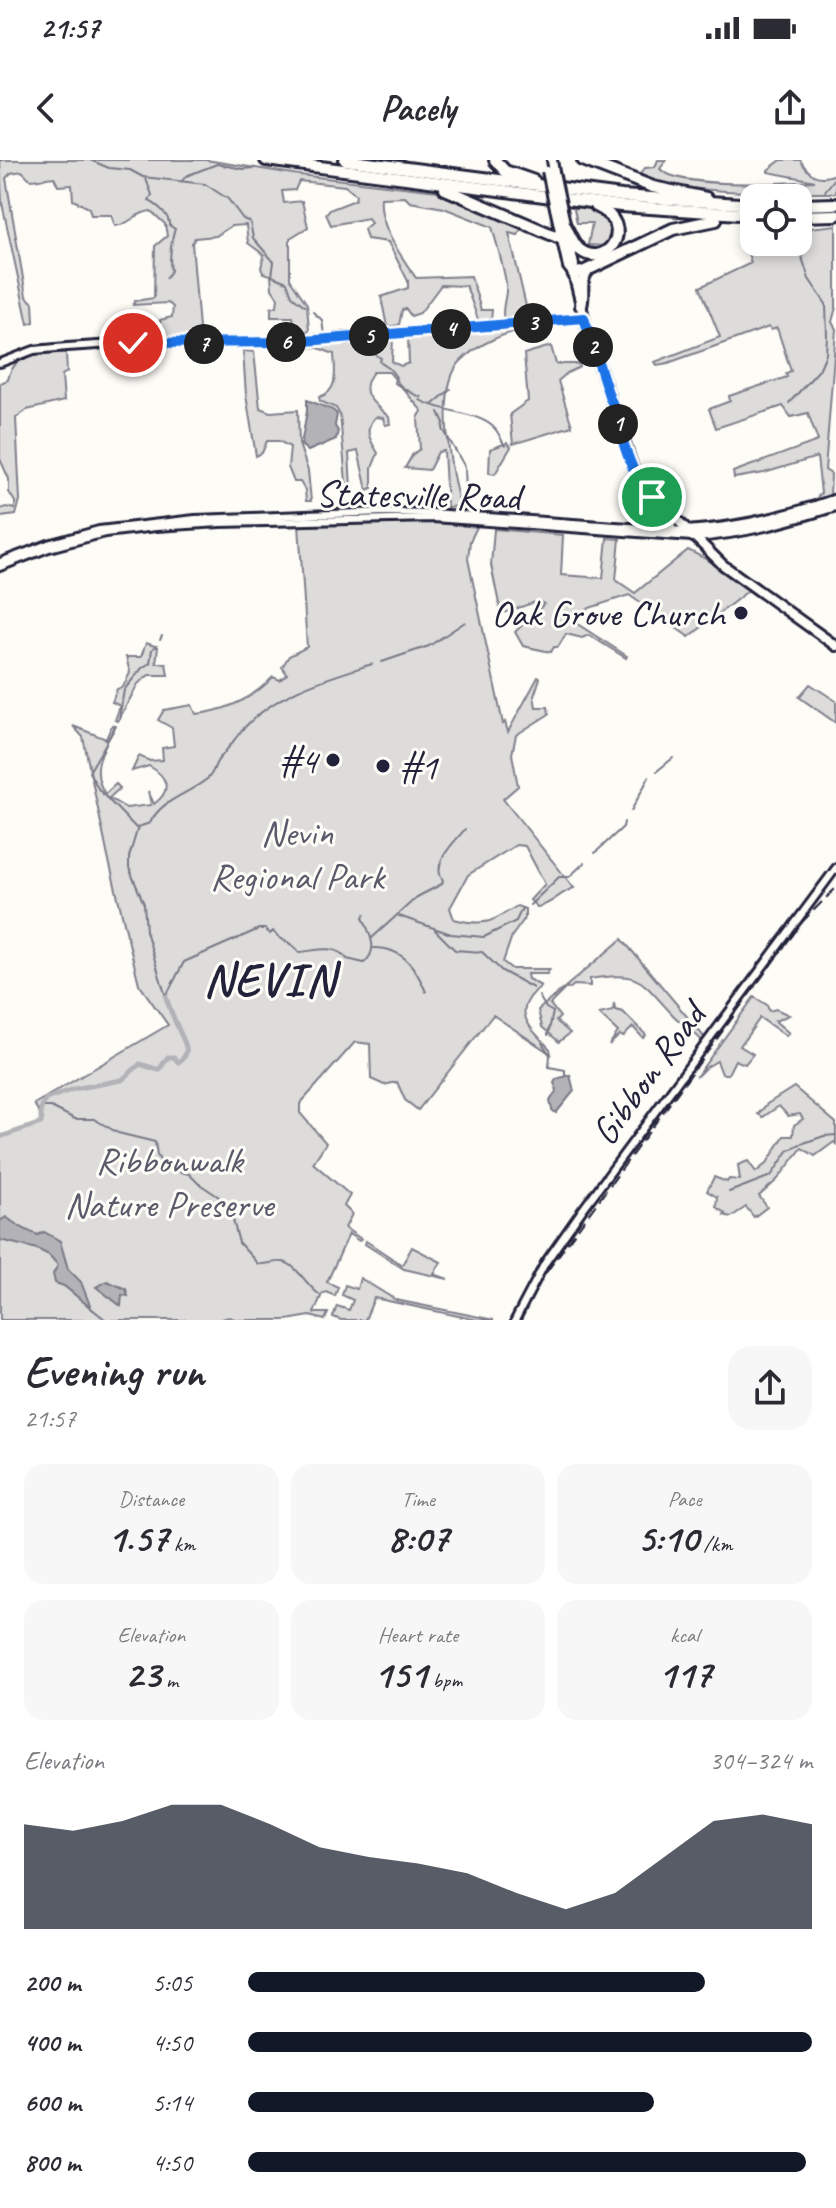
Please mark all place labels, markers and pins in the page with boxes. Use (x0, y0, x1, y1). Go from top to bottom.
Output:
pin: 3 (513, 303, 553, 343)
pin (99, 309, 167, 377)
pin: 4 (431, 309, 471, 349)
pin: 5 (349, 316, 389, 356)
pin: 6 (266, 322, 306, 362)
pin: 7 (184, 324, 224, 364)
pin: 2 (573, 327, 613, 367)
pin: 1 (598, 404, 638, 444)
pin (618, 463, 686, 531)
place label: Oak Grove Church (491, 590, 727, 637)
marker: Oak Grove Church (732, 604, 750, 622)
place label: #4 (279, 737, 321, 784)
place label: #1 (399, 743, 439, 790)
marker: #4 (324, 751, 342, 769)
marker: #1 (374, 757, 392, 775)

